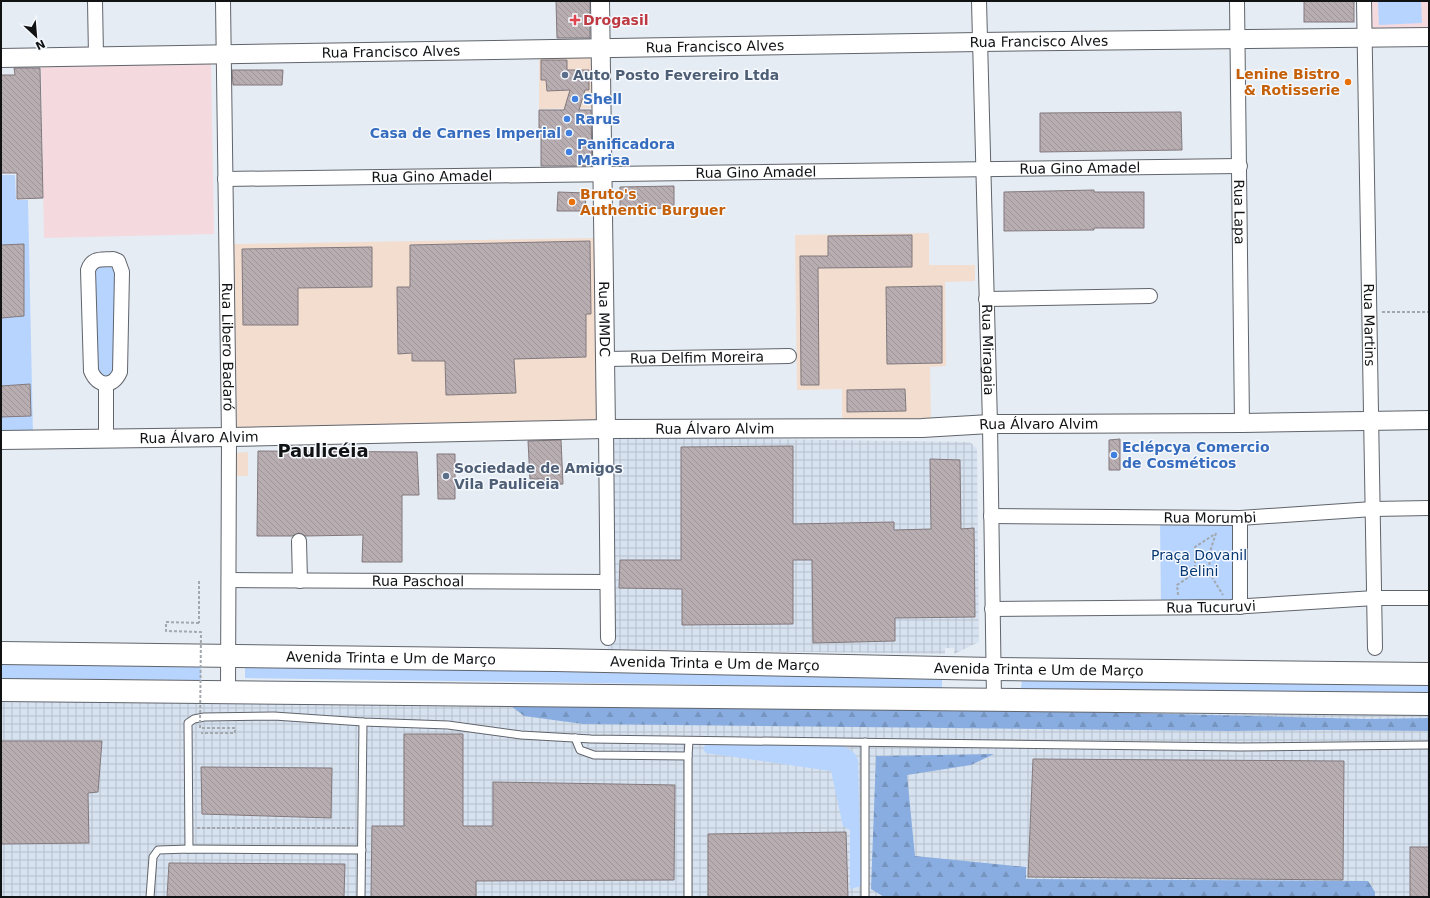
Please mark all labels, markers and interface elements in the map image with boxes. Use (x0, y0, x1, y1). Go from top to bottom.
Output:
place label: Drogasil (583, 12, 649, 28)
marker: Drogasil (570, 15, 580, 25)
north arrow (16, 16, 56, 56)
street label: Rua Francisco Alves (969, 33, 1108, 50)
text: N (33, 37, 47, 52)
street label: Rua Francisco Alves (645, 37, 784, 55)
street label: Rua Francisco Alves (322, 42, 460, 61)
place label: Lenine Bistro & Rotisserie (1235, 66, 1340, 98)
place label: Auto Posto Fevereiro Ltda (573, 67, 779, 83)
marker: Auto Posto Fevereiro Ltda (560, 70, 570, 80)
marker: Lenine Bistro & Rotisserie (1343, 77, 1353, 87)
place label: Shell (583, 91, 622, 107)
marker: Shell (570, 94, 580, 104)
place label: Rarus (575, 111, 620, 127)
marker: Rarus (562, 114, 572, 124)
place label: Casa de Carnes Imperial (370, 125, 561, 141)
marker: Casa de Carnes Imperial (564, 128, 574, 138)
place label: Panificadora Marisa (577, 136, 675, 168)
marker: Panificadora Marisa (564, 147, 574, 157)
street label: Rua Gino Amadel (1019, 159, 1140, 177)
street label: Rua Gino Amadel (695, 163, 817, 181)
street label: Rua Gino Amadel (371, 168, 493, 185)
street label: Rua Lapa (1231, 179, 1248, 245)
place label: Bruto's Authentic Burguer (580, 186, 726, 218)
marker: Bruto's Authentic Burguer (567, 197, 577, 207)
street label: Rua MMDC (596, 281, 613, 357)
street label: Rua Libero Badaró (219, 283, 237, 411)
street label: Rua Martins (1361, 283, 1378, 367)
street label: Rua Miragaia (979, 304, 997, 396)
street label: Rua Delfim Moreira (630, 348, 764, 367)
street label: Rua Álvaro Alvim (979, 416, 1098, 433)
street label: Rua Álvaro Alvim (655, 420, 775, 437)
street label: Rua Álvaro Alvim (139, 428, 259, 446)
place label: Eclépcya Comercio de Cosméticos (1122, 439, 1270, 471)
district label: Paulicéia (277, 440, 369, 461)
marker: Eclépcya Comercio de Cosméticos (1109, 450, 1119, 460)
place label: Sociedade de Amigos Vila Pauliceia (454, 460, 623, 492)
marker: Sociedade de Amigos Vila Pauliceia (441, 471, 451, 481)
street label: Rua Morumbi (1164, 509, 1257, 526)
park label: Praça Dovanil Belini (1151, 547, 1247, 579)
street label: Rua Paschoal (372, 573, 464, 589)
street label: Rua Tucuruvi (1166, 597, 1256, 616)
street label: Avenida Trinta e Um de Março (286, 649, 496, 667)
street label: Avenida Trinta e Um de Março (610, 653, 820, 673)
street label: Avenida Trinta e Um de Março (934, 660, 1144, 679)

